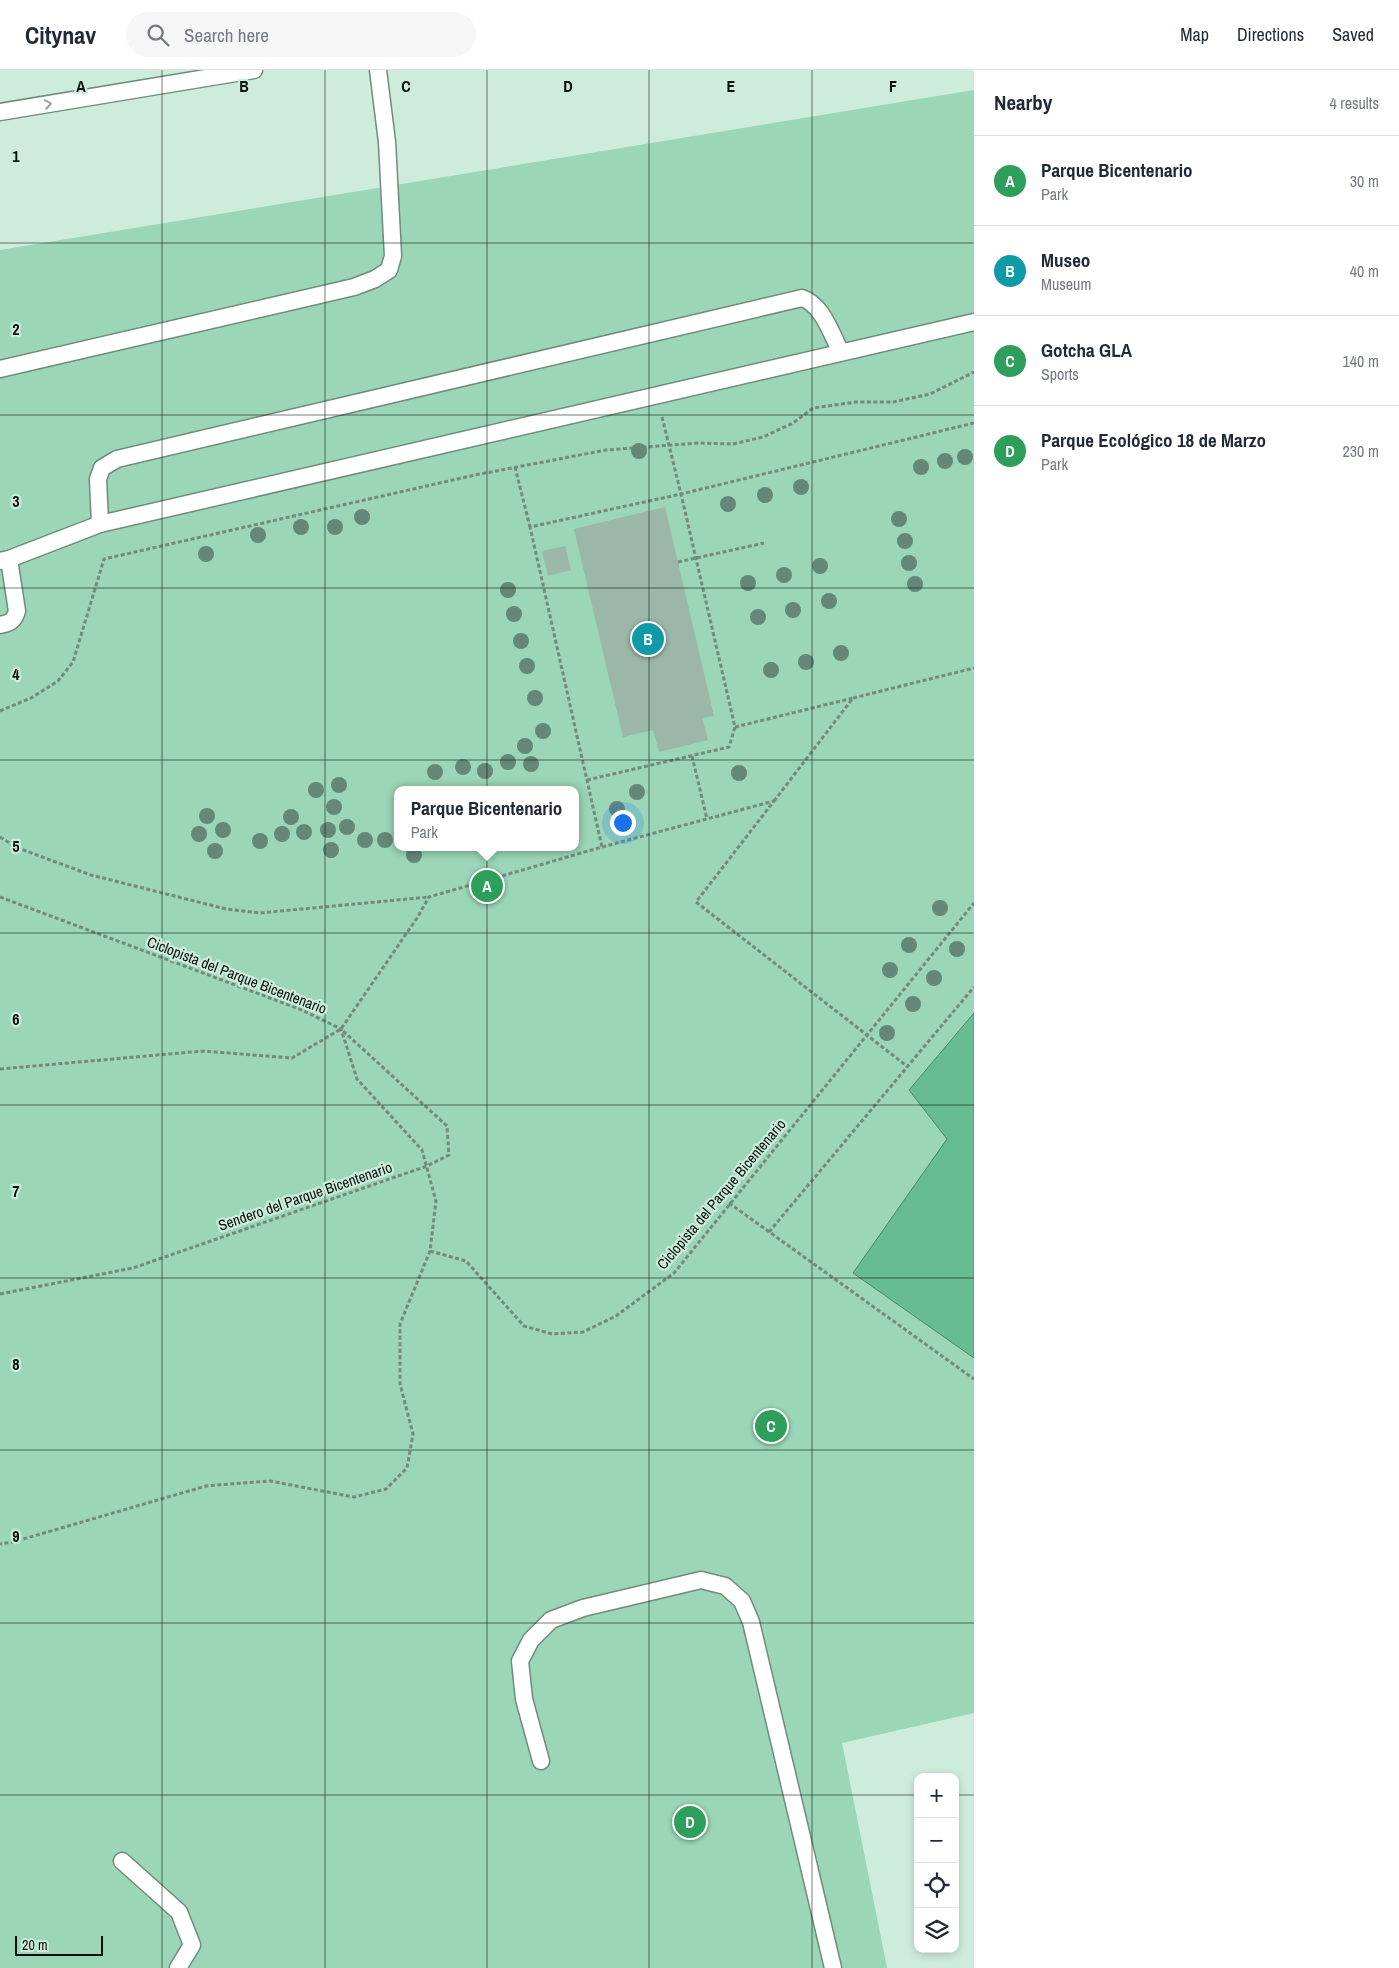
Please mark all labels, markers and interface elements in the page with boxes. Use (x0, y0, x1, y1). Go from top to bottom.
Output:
search box (126, 12, 476, 57)
text: Citynav (25, 19, 96, 51)
icon: search (144, 21, 172, 49)
text: Search here (184, 22, 269, 48)
text: Map (1180, 22, 1209, 47)
text: Directions (1237, 22, 1304, 47)
text: Saved (1332, 22, 1374, 47)
text: A (76, 75, 86, 97)
text: B (239, 75, 249, 97)
text: C (401, 75, 411, 97)
text: D (563, 75, 573, 97)
text: E (727, 75, 736, 97)
text: F (889, 75, 897, 97)
text: Nearby (994, 88, 1052, 117)
text: 4 results (1329, 92, 1379, 114)
one-way arrow (44, 99, 52, 109)
text: 1 (12, 145, 20, 167)
text: Parque Bicentenario (1041, 157, 1193, 183)
text: A (1005, 170, 1015, 192)
text: 30 m (1350, 170, 1379, 192)
text: Park (1041, 183, 1068, 205)
text: Museo (1041, 247, 1090, 273)
text: B (1005, 260, 1015, 282)
text: 40 m (1350, 260, 1379, 282)
text: Museum (1041, 273, 1091, 295)
text: 2 (12, 318, 20, 340)
text: Gotcha GLA (1041, 337, 1132, 363)
text: C (1005, 350, 1015, 372)
text: 140 m (1343, 350, 1379, 372)
text: Sports (1041, 363, 1079, 385)
text: Parque Ecológico 18 de Marzo (1041, 427, 1266, 453)
text: D (1005, 440, 1015, 462)
text: 230 m (1343, 440, 1379, 462)
text: Park (1041, 453, 1068, 475)
text: 3 (12, 490, 20, 512)
pin: B (632, 620, 664, 658)
text: 4 (12, 663, 20, 685)
popup (394, 786, 579, 851)
text: Parque Bicentenario (411, 795, 562, 821)
your location (610, 810, 636, 836)
text: Park (411, 821, 438, 843)
text: 5 (12, 835, 20, 857)
pin: A (471, 867, 503, 905)
street label: Ciclopista del Parque Bicentenario (144, 931, 330, 1019)
text: 6 (12, 1008, 20, 1030)
street label: Ciclopista del Parque Bicentenario (652, 1114, 790, 1274)
street label: Sendero del Parque Bicentenario (215, 1156, 395, 1236)
text: 7 (12, 1180, 20, 1202)
text: 8 (12, 1353, 20, 1375)
pin: C (755, 1407, 787, 1445)
text: 9 (12, 1525, 20, 1547)
map controls (914, 1773, 959, 1953)
button: + (914, 1773, 959, 1818)
pin: D (674, 1803, 706, 1841)
button: − (914, 1818, 959, 1863)
button: locate (914, 1863, 959, 1908)
button: layers (914, 1908, 959, 1953)
scale bar (15, 1933, 102, 1956)
text: 20 m (22, 1936, 48, 1954)

